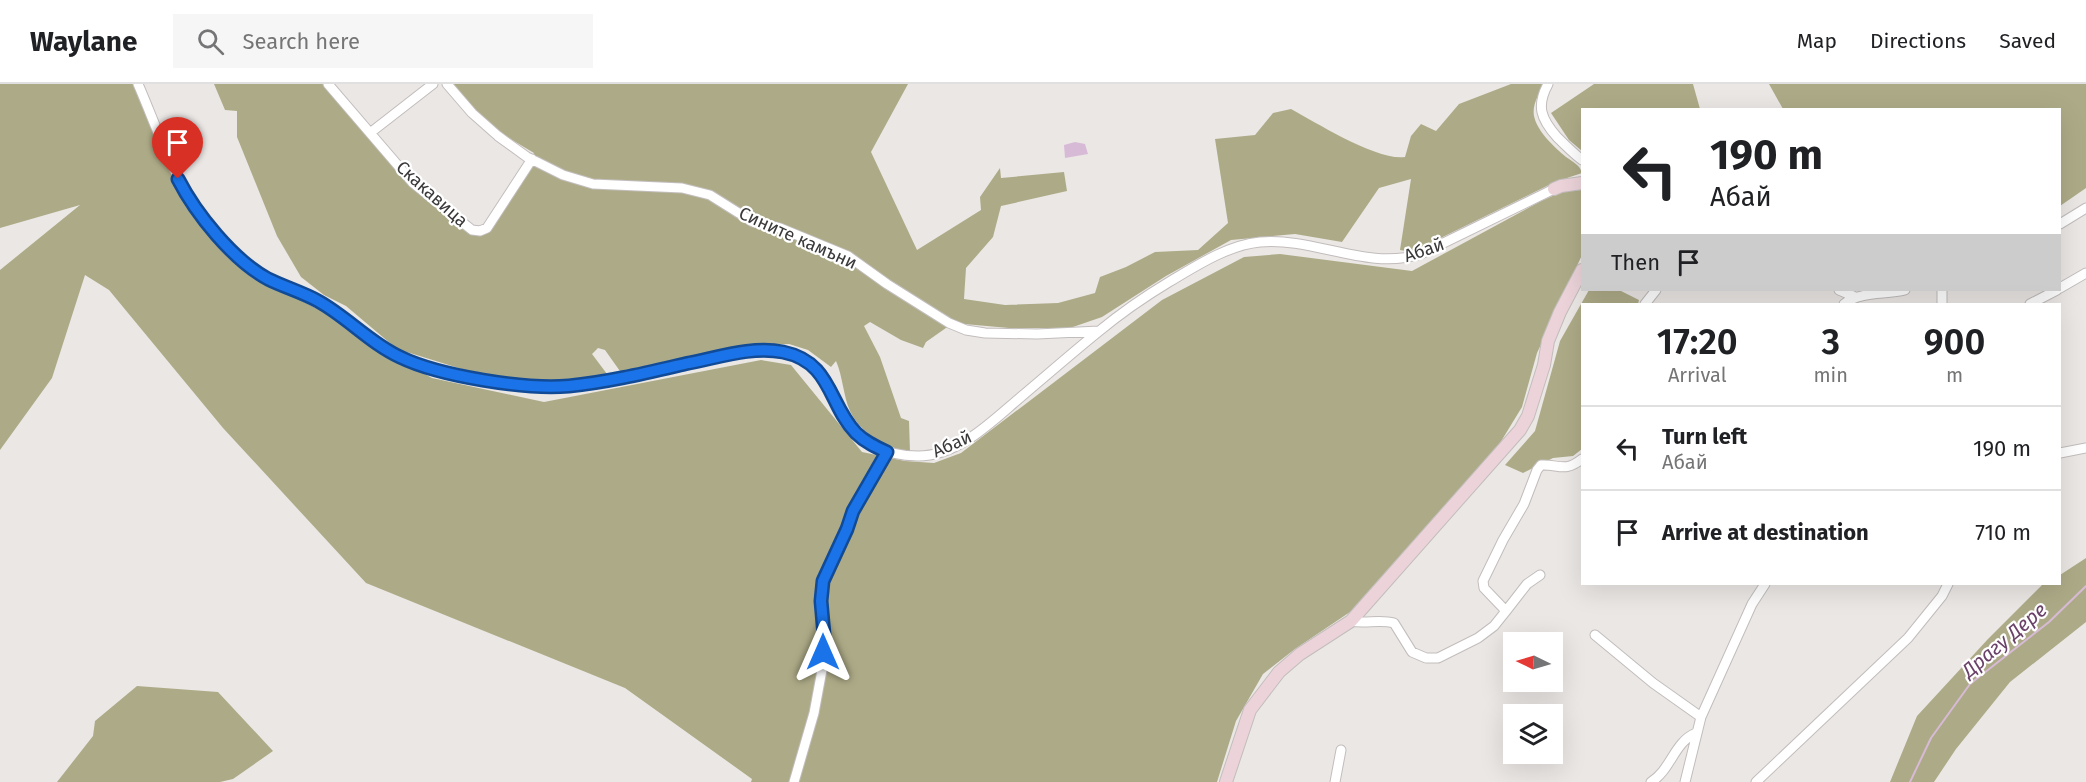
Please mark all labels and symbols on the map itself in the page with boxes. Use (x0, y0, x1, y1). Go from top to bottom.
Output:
pin (152, 117, 203, 179)
street label: Скакавица (392, 156, 472, 232)
street label: Сините камъни (735, 202, 861, 274)
street label: Абай (1401, 233, 1447, 267)
street label: Абай (929, 426, 975, 462)
water label: Драгу Дере (1955, 598, 2051, 684)
position arrow (791, 620, 855, 684)
north arrow (1503, 632, 1563, 692)

